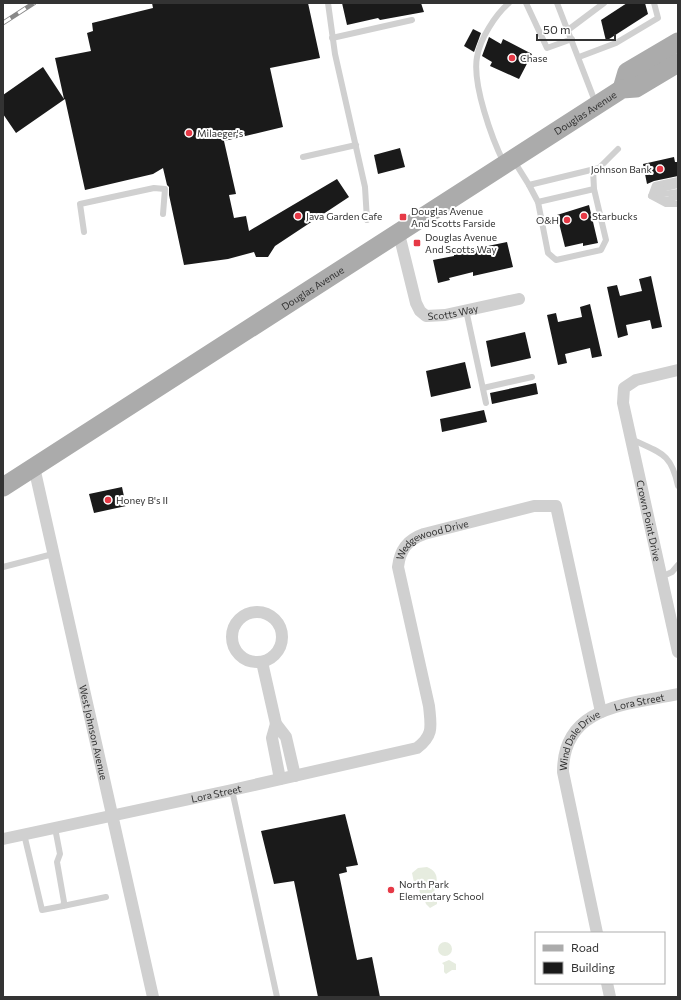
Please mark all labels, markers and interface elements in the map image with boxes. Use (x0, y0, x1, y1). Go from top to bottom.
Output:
scale bar (537, 16, 615, 42)
text: 50 m (543, 22, 571, 36)
place label: Chase (520, 52, 548, 64)
marker: Chase (507, 53, 517, 63)
street label: Douglas Avenue (552, 88, 619, 137)
place label: Milaeger's (197, 127, 244, 139)
marker: Milaeger's (184, 128, 194, 138)
place label: Johnson Bank (591, 163, 653, 175)
marker: Johnson Bank (655, 164, 665, 174)
place label: Douglas Avenue And Scotts Farside (411, 205, 495, 229)
place label: Java Garden Cafe (306, 210, 382, 222)
place label: Starbucks (592, 210, 638, 222)
marker: Java Garden Cafe (293, 211, 303, 221)
marker: Starbucks (579, 211, 589, 221)
marker: Douglas Avenue And Scotts Farside (398, 212, 408, 222)
place label: O&H (536, 214, 559, 226)
marker: O&H (562, 215, 572, 225)
place label: Douglas Avenue And Scotts Way (425, 231, 497, 255)
marker: Douglas Avenue And Scotts Way (412, 238, 422, 248)
street label: Douglas Avenue (279, 263, 346, 312)
street label: Scotts Way (427, 302, 479, 322)
street label: Crown Point Drive (634, 479, 664, 562)
place label: Honey B's II (116, 494, 168, 506)
marker: Honey B's II (103, 495, 113, 505)
street label: Wedgewood Drive (393, 517, 470, 562)
street label: West Johnson Avenue (77, 684, 110, 781)
street label: Lora Street (613, 691, 665, 713)
street label: Wind Dale Drive (557, 708, 602, 771)
street label: Lora Street (190, 782, 242, 805)
place label: North Park Elementary School (399, 878, 484, 902)
marker: North Park Elementary School (386, 885, 396, 895)
legend (535, 932, 665, 984)
text: Road (571, 940, 599, 954)
text: Building (571, 960, 615, 974)

